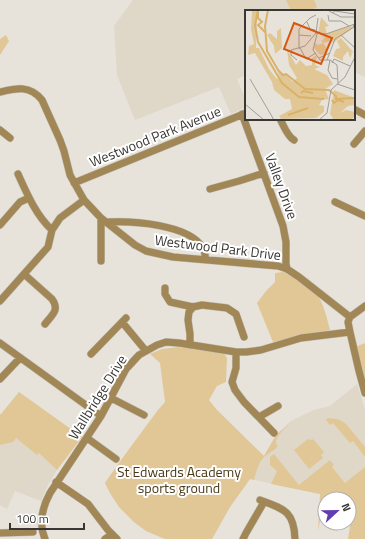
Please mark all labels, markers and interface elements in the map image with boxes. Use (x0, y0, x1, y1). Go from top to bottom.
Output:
inset map (245, 10, 355, 120)
street label: Westwood Park Avenue (86, 100, 224, 172)
street label: Valley Drive (260, 150, 304, 222)
street label: Westwood Park Drive (154, 229, 282, 265)
street label: Wallbridge Drive (63, 351, 131, 443)
park label: St Edwards Academy sports ground (117, 461, 241, 498)
north arrow (317, 491, 357, 531)
text: N (337, 501, 355, 514)
scale bar (10, 505, 84, 531)
text: 100 m (16, 509, 49, 528)

